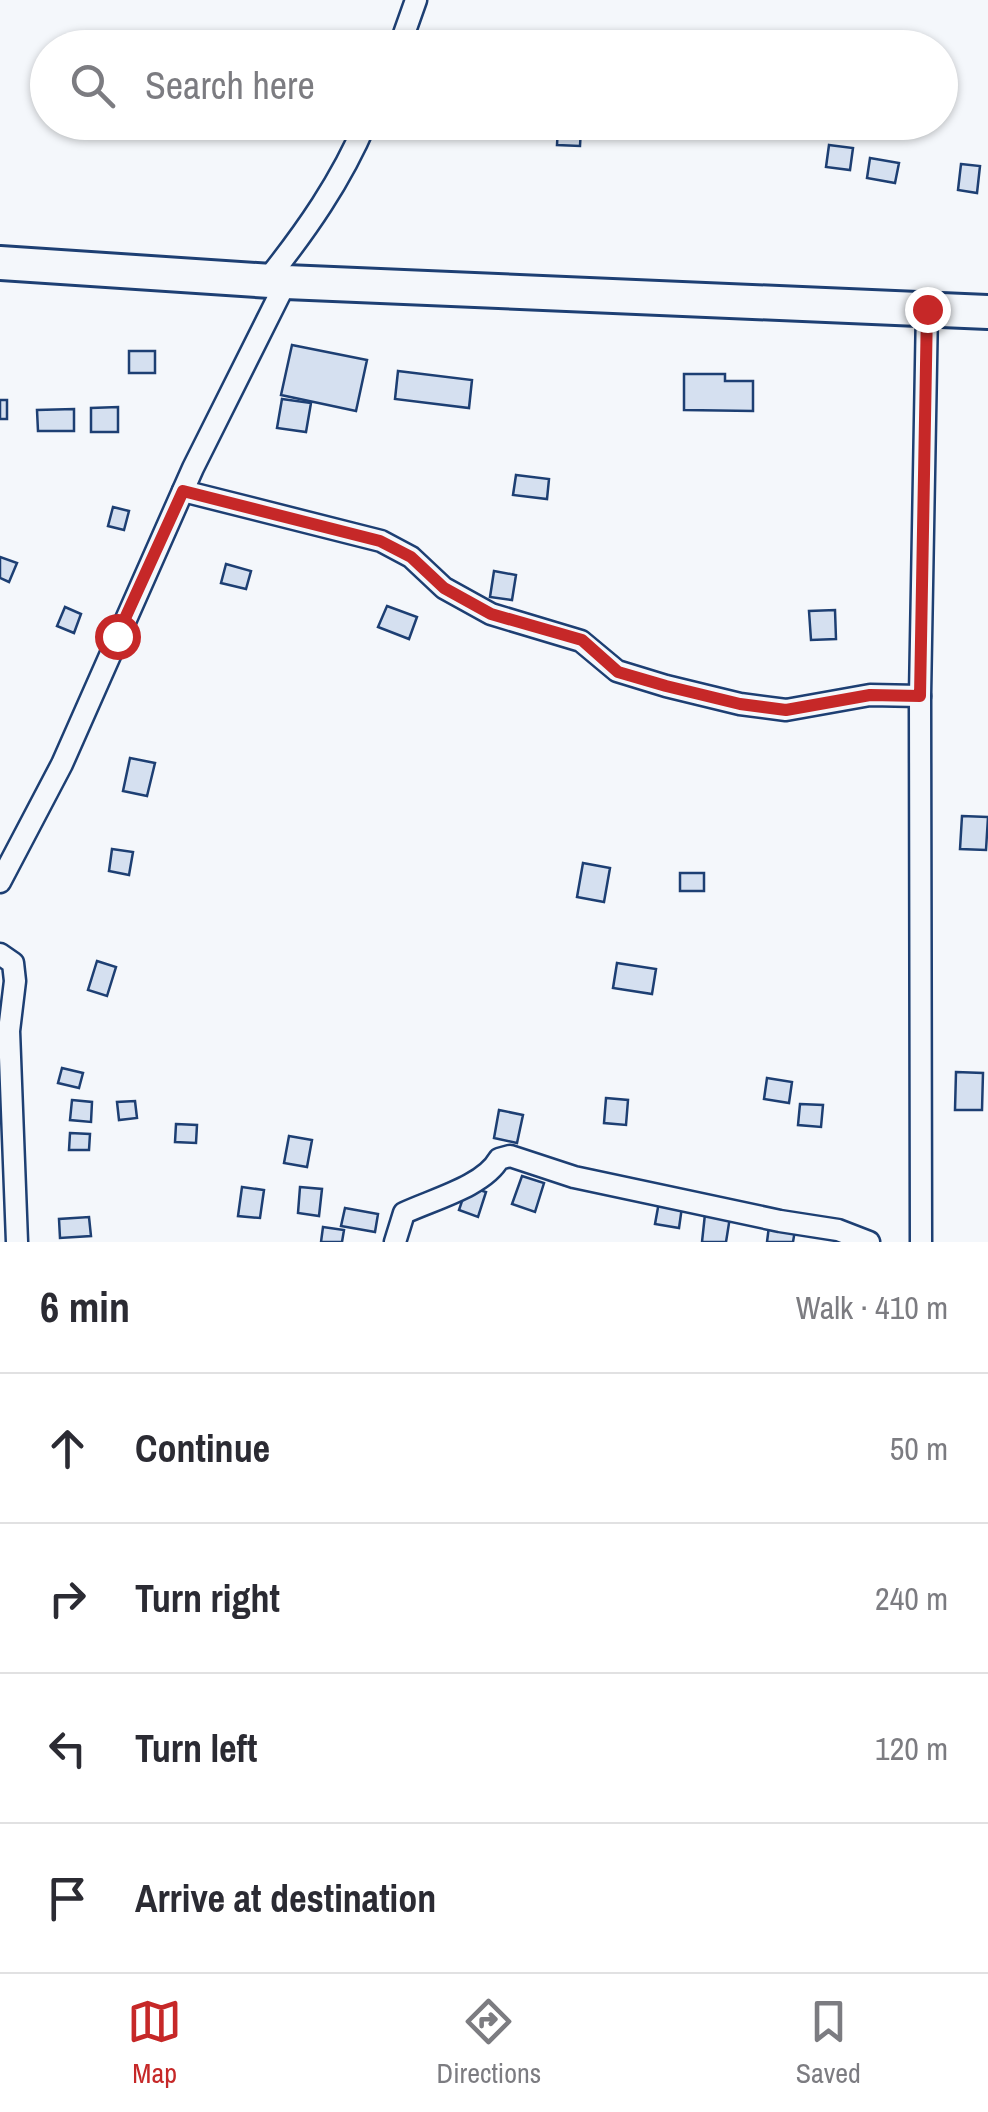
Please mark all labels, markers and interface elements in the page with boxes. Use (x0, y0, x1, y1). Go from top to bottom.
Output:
search box (30, 30, 958, 140)
icon: search (65, 58, 120, 113)
text: Search here (145, 60, 315, 111)
route end (905, 287, 951, 333)
route start (95, 614, 141, 660)
text: 6 min (40, 1279, 130, 1335)
text: Walk · 410 m (796, 1286, 948, 1329)
icon: ahead (40, 1421, 95, 1476)
text: Continue (135, 1423, 270, 1474)
text: 50 m (890, 1427, 948, 1470)
icon: right (40, 1571, 95, 1626)
text: Turn right (135, 1573, 280, 1624)
text: 240 m (875, 1577, 948, 1620)
icon: left (40, 1721, 95, 1776)
text: Turn left (135, 1723, 257, 1774)
text: 120 m (875, 1727, 948, 1770)
icon: arrive (40, 1871, 95, 1926)
text: Arrive at destination (135, 1873, 436, 1924)
tab: Map (127, 1994, 182, 2092)
tab: Directions (437, 1994, 541, 2092)
tab: Saved (796, 1994, 861, 2092)

